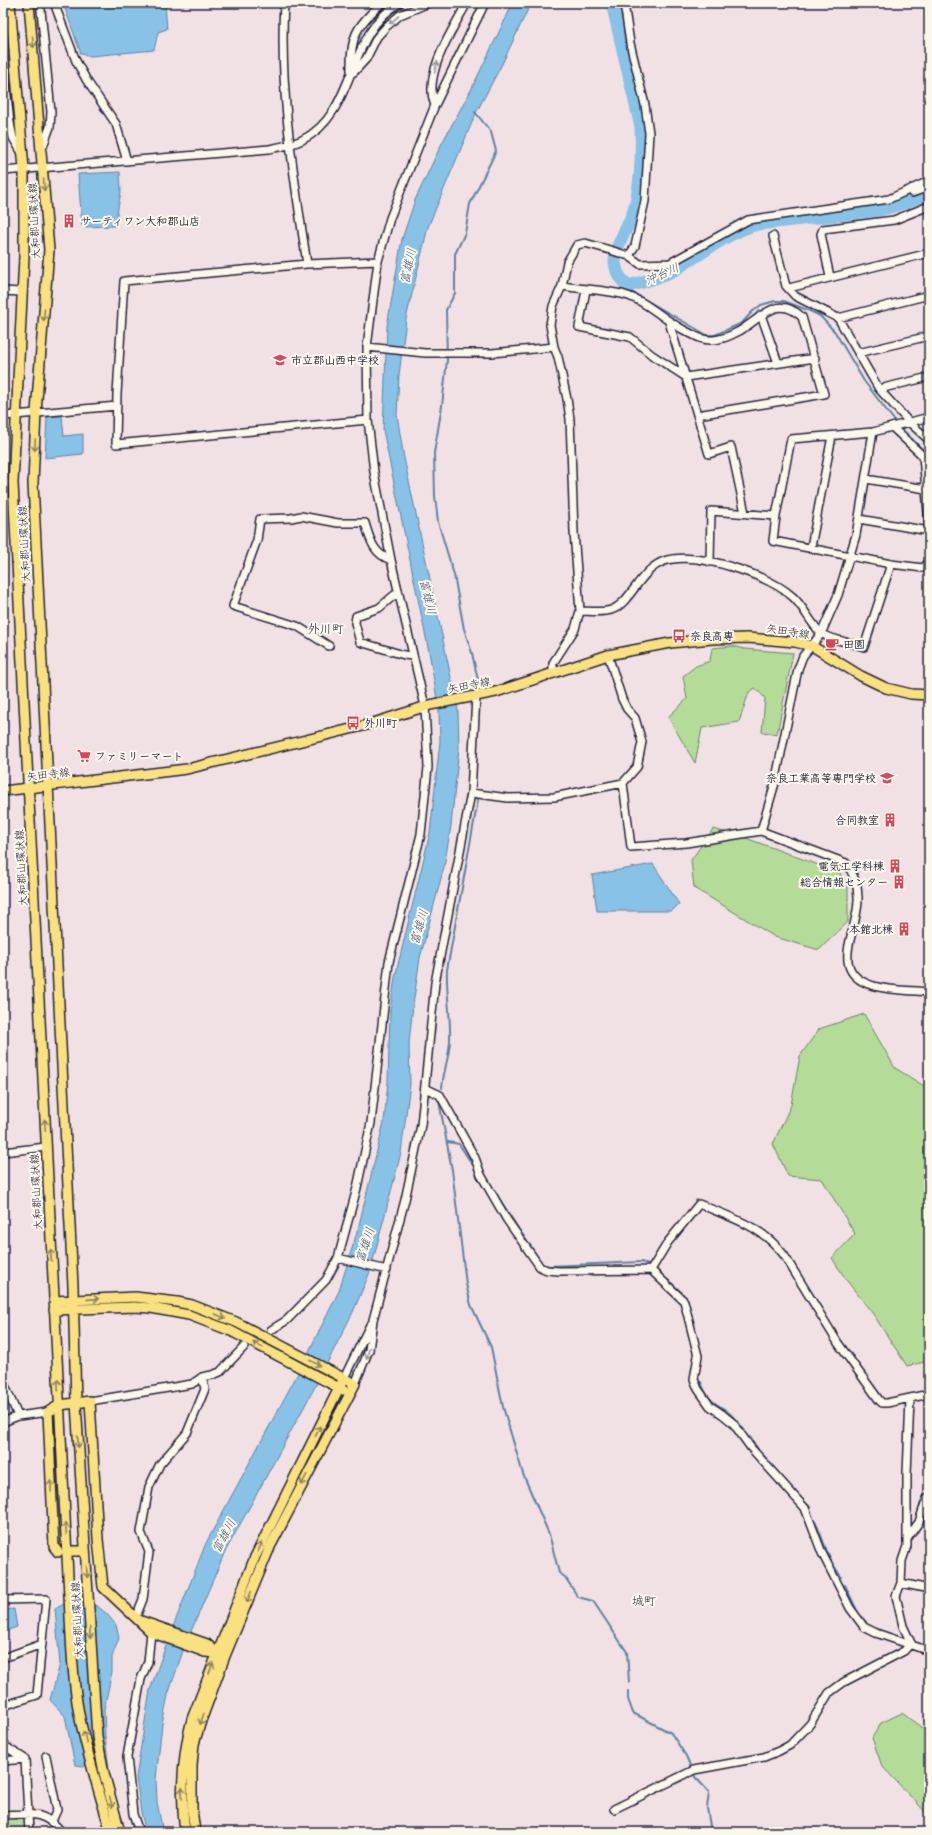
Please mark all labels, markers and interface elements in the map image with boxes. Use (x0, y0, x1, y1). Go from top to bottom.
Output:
one-way arrow (389, 16, 400, 24)
one-way arrow (29, 35, 36, 48)
one-way arrow (433, 61, 440, 74)
one-way arrow (41, 178, 48, 191)
street label: 大和郡山環状線 (25, 182, 43, 260)
building icon: サーティワン大和郡山店 (61, 213, 77, 229)
place label: サーティワン大和郡山店 (80, 214, 200, 228)
water label: 富雄川 (395, 247, 420, 285)
water label: 沖台川 (642, 258, 682, 289)
one-way arrow (40, 308, 47, 321)
school or university icon: 市立郡山西中学校 (272, 352, 288, 368)
place label: 市立郡山西中学校 (291, 353, 379, 367)
one-way arrow (31, 438, 38, 451)
street label: 大和郡山環状線 (15, 505, 33, 583)
water label: 富雄川 (416, 577, 441, 616)
district label: 外川町 (308, 620, 344, 637)
street label: 矢田寺線 (765, 621, 811, 641)
bus stop icon: 奈良高専 (671, 628, 687, 644)
place label: 奈良高専 (690, 629, 734, 643)
cafe icon: 田園 (824, 636, 840, 652)
place label: 田園 (843, 637, 865, 651)
street label: 矢田寺線 (446, 674, 492, 696)
bus stop icon: 外川町 (345, 715, 361, 731)
place label: 外川町 (364, 716, 398, 730)
supermarket icon: ファミリーマート (76, 748, 92, 764)
place label: ファミリーマート (95, 749, 183, 763)
street label: 矢田寺線 (25, 764, 71, 784)
school or university icon: 奈良工業高等専門学校 (879, 770, 895, 786)
place label: 奈良工業高等専門学校 (766, 771, 876, 785)
building icon: 合同教室 (882, 812, 898, 828)
place label: 合同教室 (835, 813, 879, 827)
street label: 大和郡山環状線 (12, 829, 30, 907)
building icon: 電気工学科棟 (887, 858, 903, 874)
place label: 電気工学科棟 (818, 859, 885, 873)
building icon: 総合情報センター (891, 874, 907, 890)
place label: 総合情報センター (800, 875, 888, 889)
water label: 富雄川 (405, 907, 432, 947)
building icon: 本館北棟 (896, 921, 912, 937)
place label: 本館北棟 (849, 922, 894, 936)
one-way arrow (41, 1119, 49, 1132)
street label: 大和郡山環状線 (27, 1153, 45, 1231)
water label: 富雄川 (351, 1225, 378, 1265)
one-way arrow (48, 1249, 55, 1262)
one-way arrow (86, 1296, 99, 1303)
one-way arrow (214, 1312, 226, 1320)
one-way arrow (252, 1341, 264, 1348)
one-way arrow (364, 1346, 371, 1359)
one-way arrow (309, 1360, 321, 1367)
one-way arrow (55, 1379, 62, 1392)
one-way arrow (315, 1425, 322, 1437)
one-way arrow (75, 1435, 82, 1448)
one-way arrow (300, 1474, 308, 1486)
one-way arrow (48, 1480, 55, 1493)
water label: 富雄川 (208, 1516, 240, 1556)
one-way arrow (62, 1523, 69, 1536)
one-way arrow (257, 1541, 264, 1553)
one-way arrow (83, 1565, 90, 1578)
street label: 大和郡山環状線 (68, 1581, 86, 1659)
one-way arrow (244, 1591, 252, 1603)
district label: 城町 (632, 1592, 656, 1609)
one-way arrow (86, 1626, 93, 1639)
one-way arrow (208, 1662, 216, 1674)
one-way arrow (198, 1712, 205, 1725)
one-way arrow (80, 1731, 88, 1744)
one-way arrow (178, 1787, 186, 1800)
one-way arrow (108, 1796, 116, 1809)

